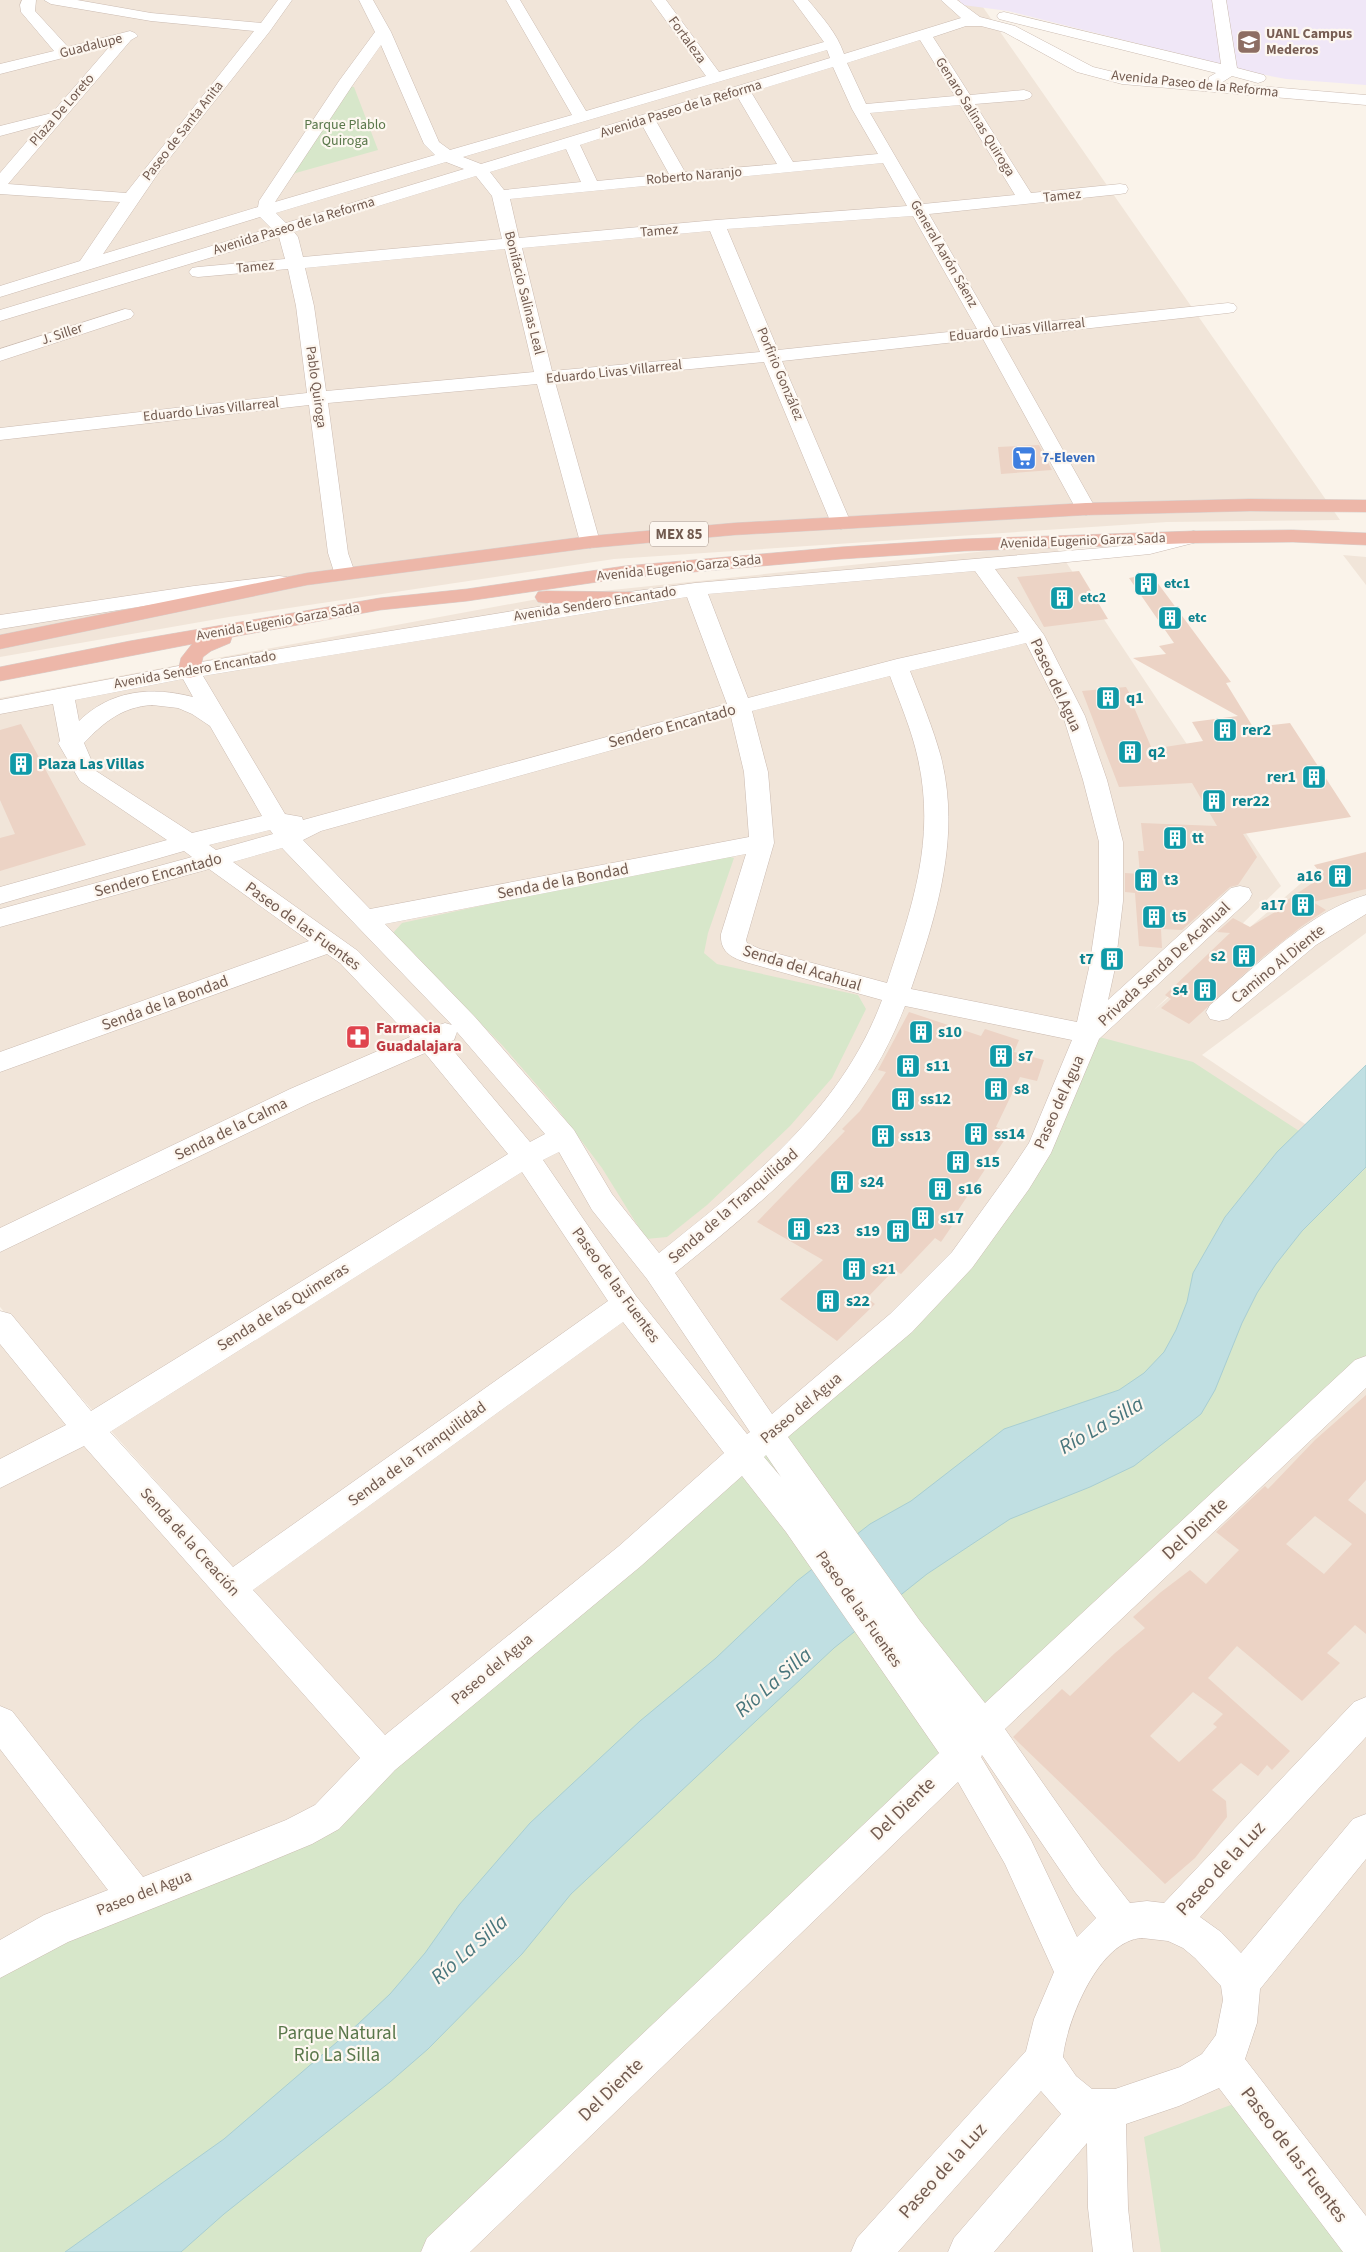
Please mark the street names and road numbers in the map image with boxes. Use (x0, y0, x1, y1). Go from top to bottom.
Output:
street label: Fortaleza (663, 12, 711, 68)
street label: Guadalupe (58, 29, 125, 63)
street label: Genaro Salinas Quiroga (930, 54, 1020, 180)
street label: Avenida Paseo de la Reforma (1110, 65, 1280, 103)
street label: Plaza De Loreto (25, 69, 99, 151)
street label: Avenida Paseo de la Reforma (598, 75, 764, 143)
street label: Paseo de Santa Anita (138, 77, 228, 185)
street label: Roberto Naranjo (645, 162, 743, 190)
street label: Tamez (1042, 184, 1082, 208)
street label: Avenida Paseo de la Reforma (211, 192, 377, 260)
street label: General Aarón Sáenz (905, 197, 983, 311)
street label: Tamez (639, 219, 679, 243)
street label: Bonifacio Salinas Leal (499, 229, 549, 357)
street label: Tamez (235, 255, 275, 279)
street label: Eduardo Livas Villarreal (948, 313, 1086, 347)
street label: J. Siller (39, 318, 85, 350)
street label: Porfirio González (751, 324, 809, 424)
street label: Pablo Quiroga (300, 345, 332, 429)
street label: Eduardo Livas Villarreal (545, 355, 683, 389)
street label: Eduardo Livas Villarreal (142, 393, 280, 427)
road number: MEX 85 (650, 522, 708, 546)
street label: Avenida Eugenio Garza Sada (1000, 528, 1166, 554)
street label: Avenida Eugenio Garza Sada (596, 549, 762, 587)
street label: Avenida Sendero Encantado (512, 581, 678, 627)
street label: Avenida Eugenio Garza Sada (195, 598, 361, 646)
street label: Paseo del Agua (1025, 635, 1087, 735)
street label: Avenida Sendero Encantado (112, 646, 278, 694)
street label: Sendero Encantado (606, 698, 738, 754)
street label: Sendero Encantado (92, 847, 224, 903)
street label: Senda de la Bondad (495, 857, 631, 905)
street label: Paseo de las Fuentes (241, 877, 365, 976)
street label: Privada Senda De Acahual (1093, 897, 1235, 1031)
street label: Camino Al Diente (1227, 919, 1329, 1009)
street label: Senda del Acahual (740, 940, 864, 996)
street label: Senda de la Bondad (99, 970, 231, 1036)
street label: Paseo del Agua (1028, 1052, 1090, 1152)
street label: Senda de la Calma (171, 1092, 291, 1166)
street label: Senda de la Tranquilidad (663, 1143, 803, 1269)
street label: Paseo de las Fuentes (567, 1223, 666, 1347)
street label: Senda de las Quimeras (213, 1257, 353, 1357)
street label: Paseo del Agua (755, 1367, 847, 1449)
street label: Senda de la Tranquilidad (343, 1396, 491, 1512)
street label: Senda de la Creación (135, 1483, 245, 1601)
street label: Del Diente (1156, 1491, 1234, 1567)
street label: Paseo de las Fuentes (810, 1546, 908, 1672)
street label: Paseo del Agua (446, 1628, 538, 1710)
street label: Del Diente (864, 1771, 942, 1847)
street label: Paseo de la Luz (1170, 1816, 1272, 1922)
street label: Paseo del Agua (93, 1865, 195, 1921)
street label: Del Diente (572, 2052, 650, 2128)
street label: Paseo de las Fuentes (1234, 2081, 1354, 2229)
street label: Paseo de la Luz (893, 2117, 993, 2225)

